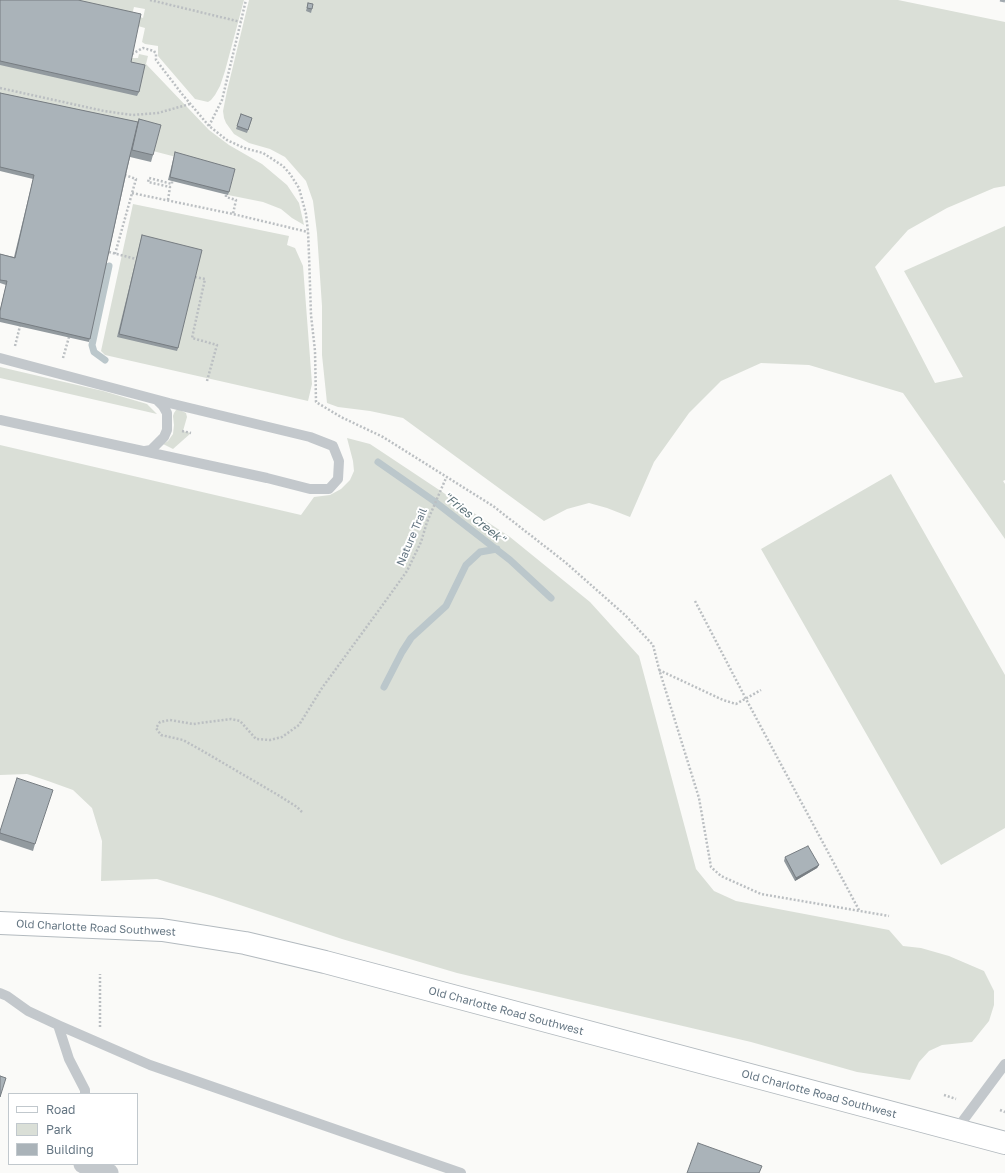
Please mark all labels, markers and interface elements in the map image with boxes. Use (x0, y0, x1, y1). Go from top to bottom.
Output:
water label: "Fries Creek" (440, 489, 508, 547)
street label: Nature Trail (394, 506, 430, 568)
street label: Old Charlotte Road Southwest (16, 917, 176, 939)
street label: Old Charlotte Road Southwest (427, 984, 585, 1038)
street label: Old Charlotte Road Southwest (740, 1067, 898, 1121)
legend (8, 1093, 138, 1165)
text: Road (46, 1102, 75, 1117)
text: Park (46, 1122, 72, 1137)
text: Building (46, 1142, 94, 1157)

